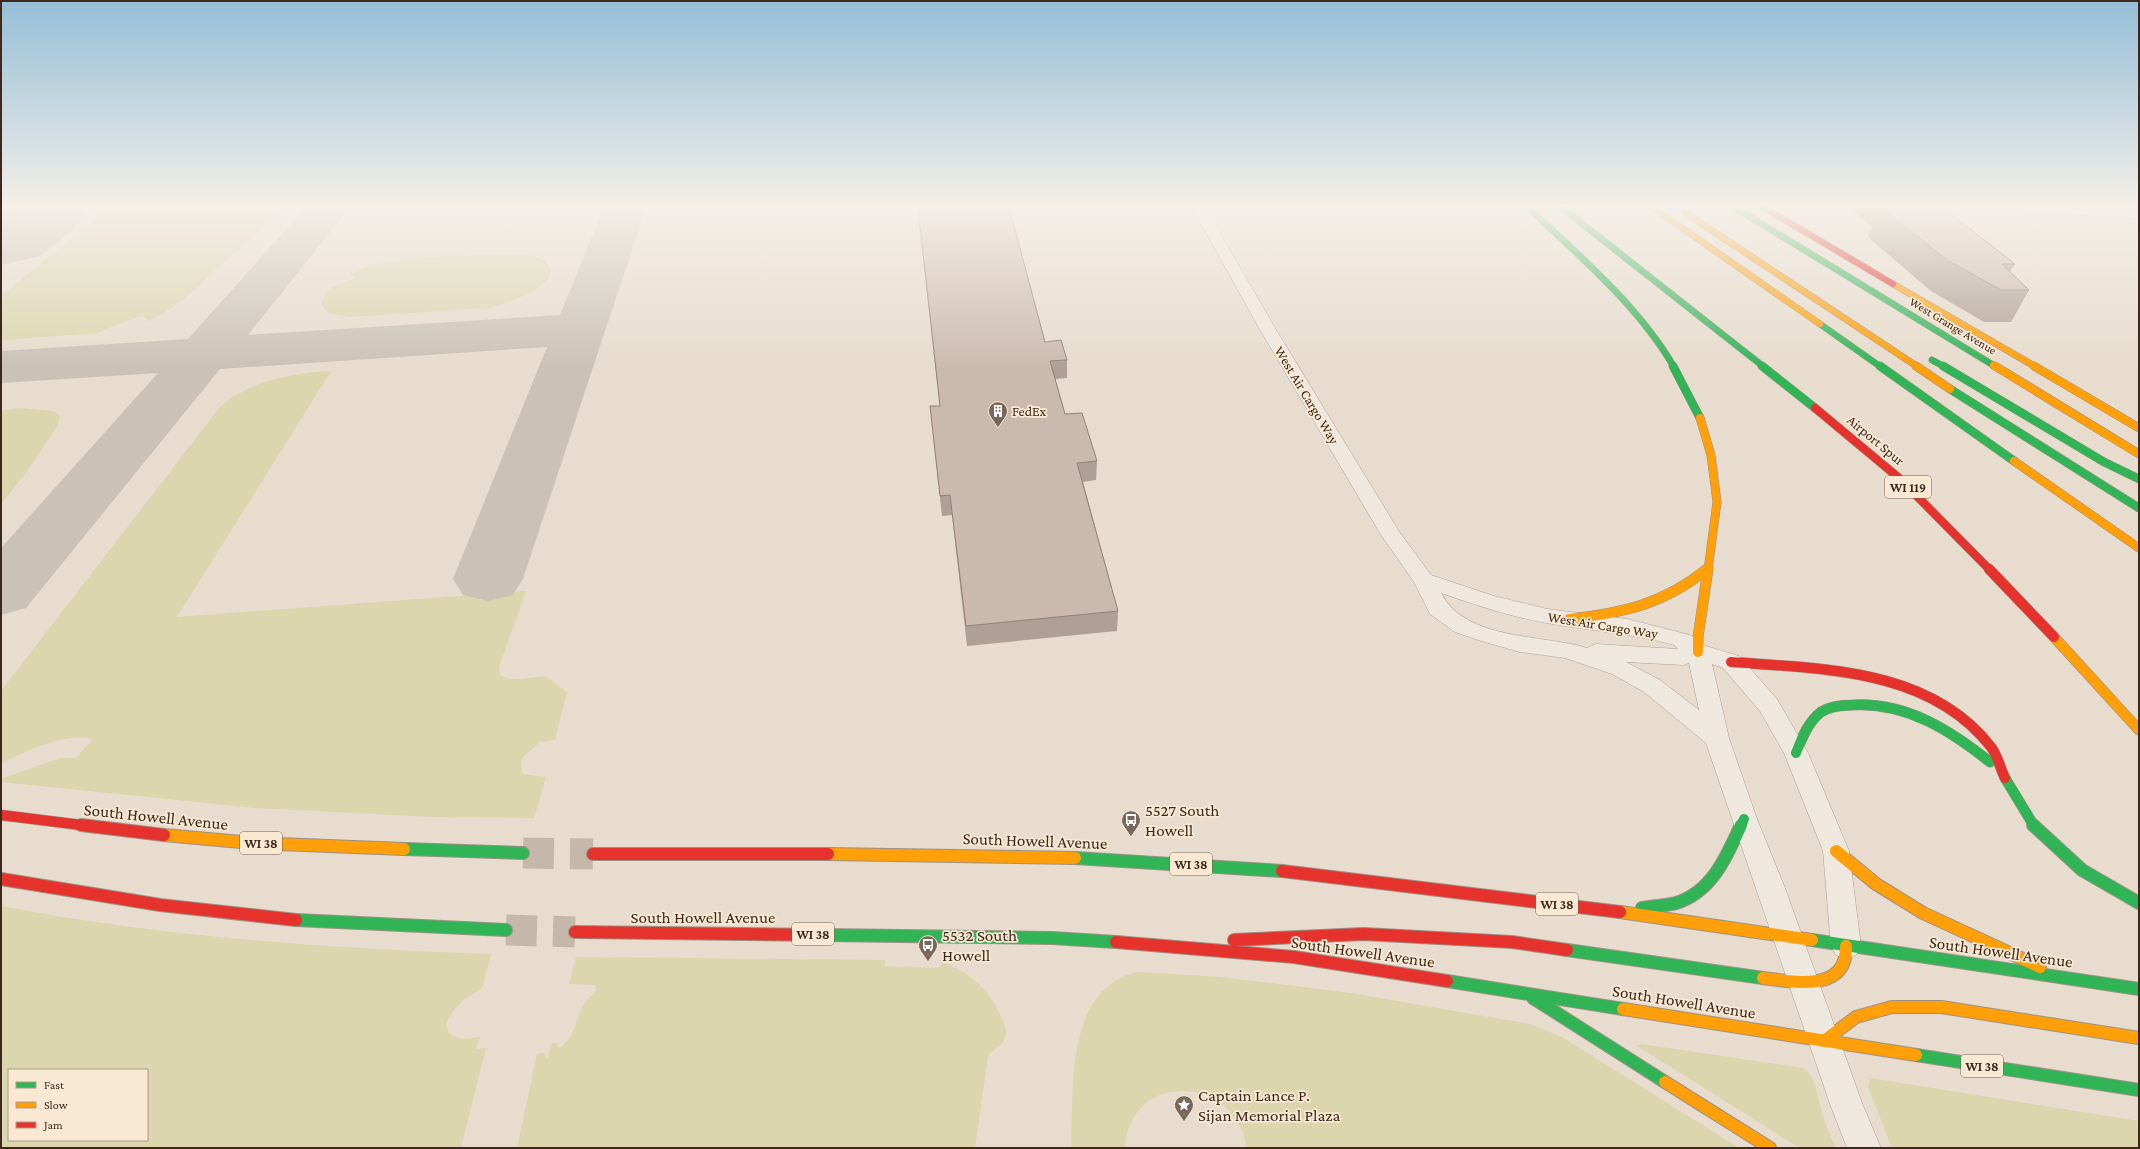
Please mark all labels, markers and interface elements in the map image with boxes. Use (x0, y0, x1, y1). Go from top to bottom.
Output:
street label: West Grange Avenue (1907, 295, 1999, 357)
street label: West Air Cargo Way (1272, 343, 1343, 447)
building icon: FedEx (987, 400, 1009, 428)
place label: FedEx (1012, 403, 1046, 419)
street label: Airport Spur (1844, 412, 1908, 468)
road number: WI 119 (1885, 476, 1931, 498)
street label: West Air Cargo Way (1547, 608, 1660, 642)
street label: South Howell Avenue (83, 800, 229, 834)
place label: 5527 South Howell (1145, 801, 1220, 840)
bus stop icon: 5527 South Howell (1120, 809, 1142, 837)
street label: South Howell Avenue (962, 829, 1108, 853)
road number: WI 38 (240, 832, 282, 854)
road number: WI 38 (1170, 853, 1212, 875)
road number: WI 38 (1536, 893, 1578, 915)
street label: South Howell Avenue (631, 908, 775, 927)
road number: WI 38 (792, 923, 834, 945)
place label: 5532 South Howell (942, 926, 1017, 965)
street label: South Howell Avenue (1290, 933, 1436, 971)
street label: South Howell Avenue (1928, 933, 2074, 971)
bus stop icon: 5532 South Howell (917, 934, 939, 962)
street label: South Howell Avenue (1611, 981, 1757, 1023)
road number: WI 38 (1961, 1055, 2003, 1077)
legend (8, 1069, 148, 1141)
text: Fast (44, 1078, 65, 1092)
place label: Captain Lance P. Sijan Memorial Plaza (1198, 1086, 1341, 1125)
place icon: Captain Lance P. Sijan Memorial Plaza (1173, 1094, 1195, 1122)
text: Slow (44, 1098, 68, 1112)
text: Jam (43, 1118, 63, 1132)

